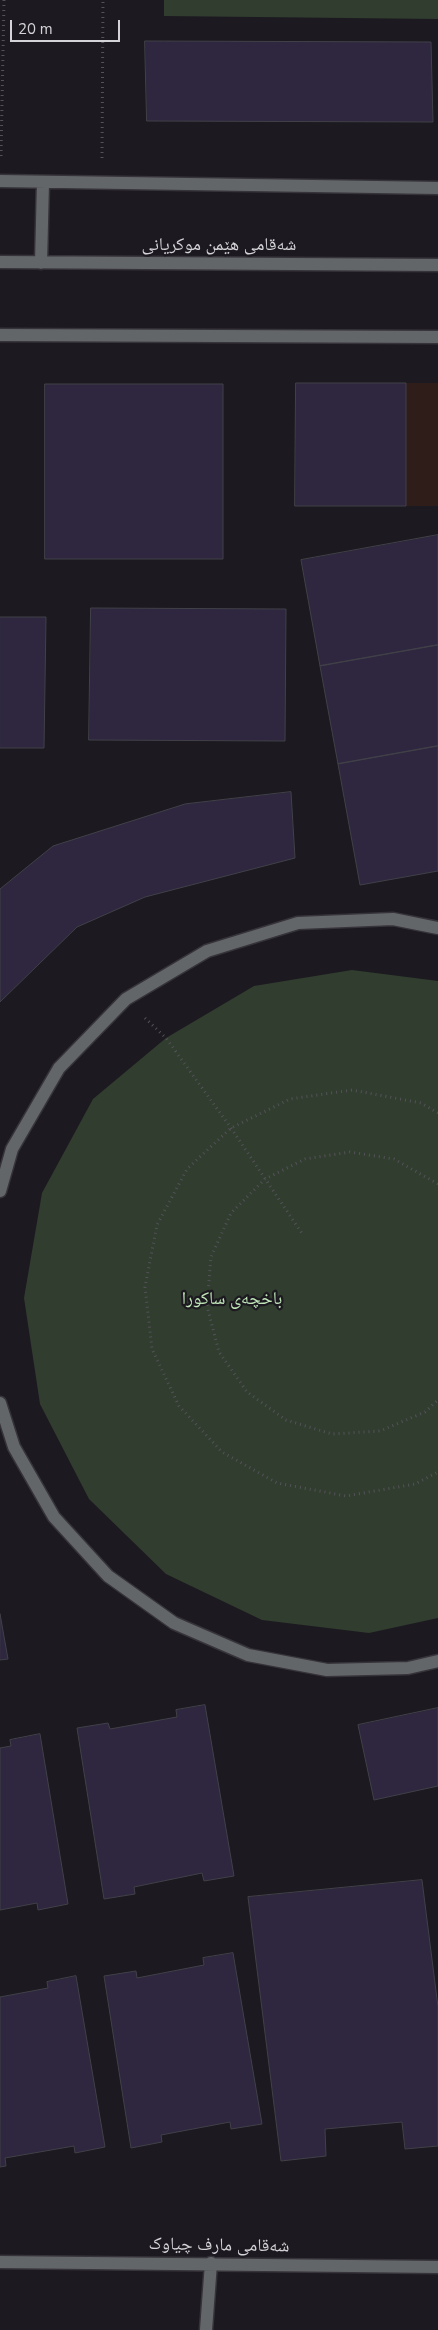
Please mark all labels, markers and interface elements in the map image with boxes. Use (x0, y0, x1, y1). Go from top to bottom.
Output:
scale bar (12, 10, 122, 42)
text: 20 m (18, 19, 53, 39)
street label: شەقامی هێمن موکریانی (142, 235, 296, 257)
park label: باخچەی ساکورا (182, 1289, 282, 1311)
street label: شەقامی مارف چیاوک (148, 2234, 290, 2258)

